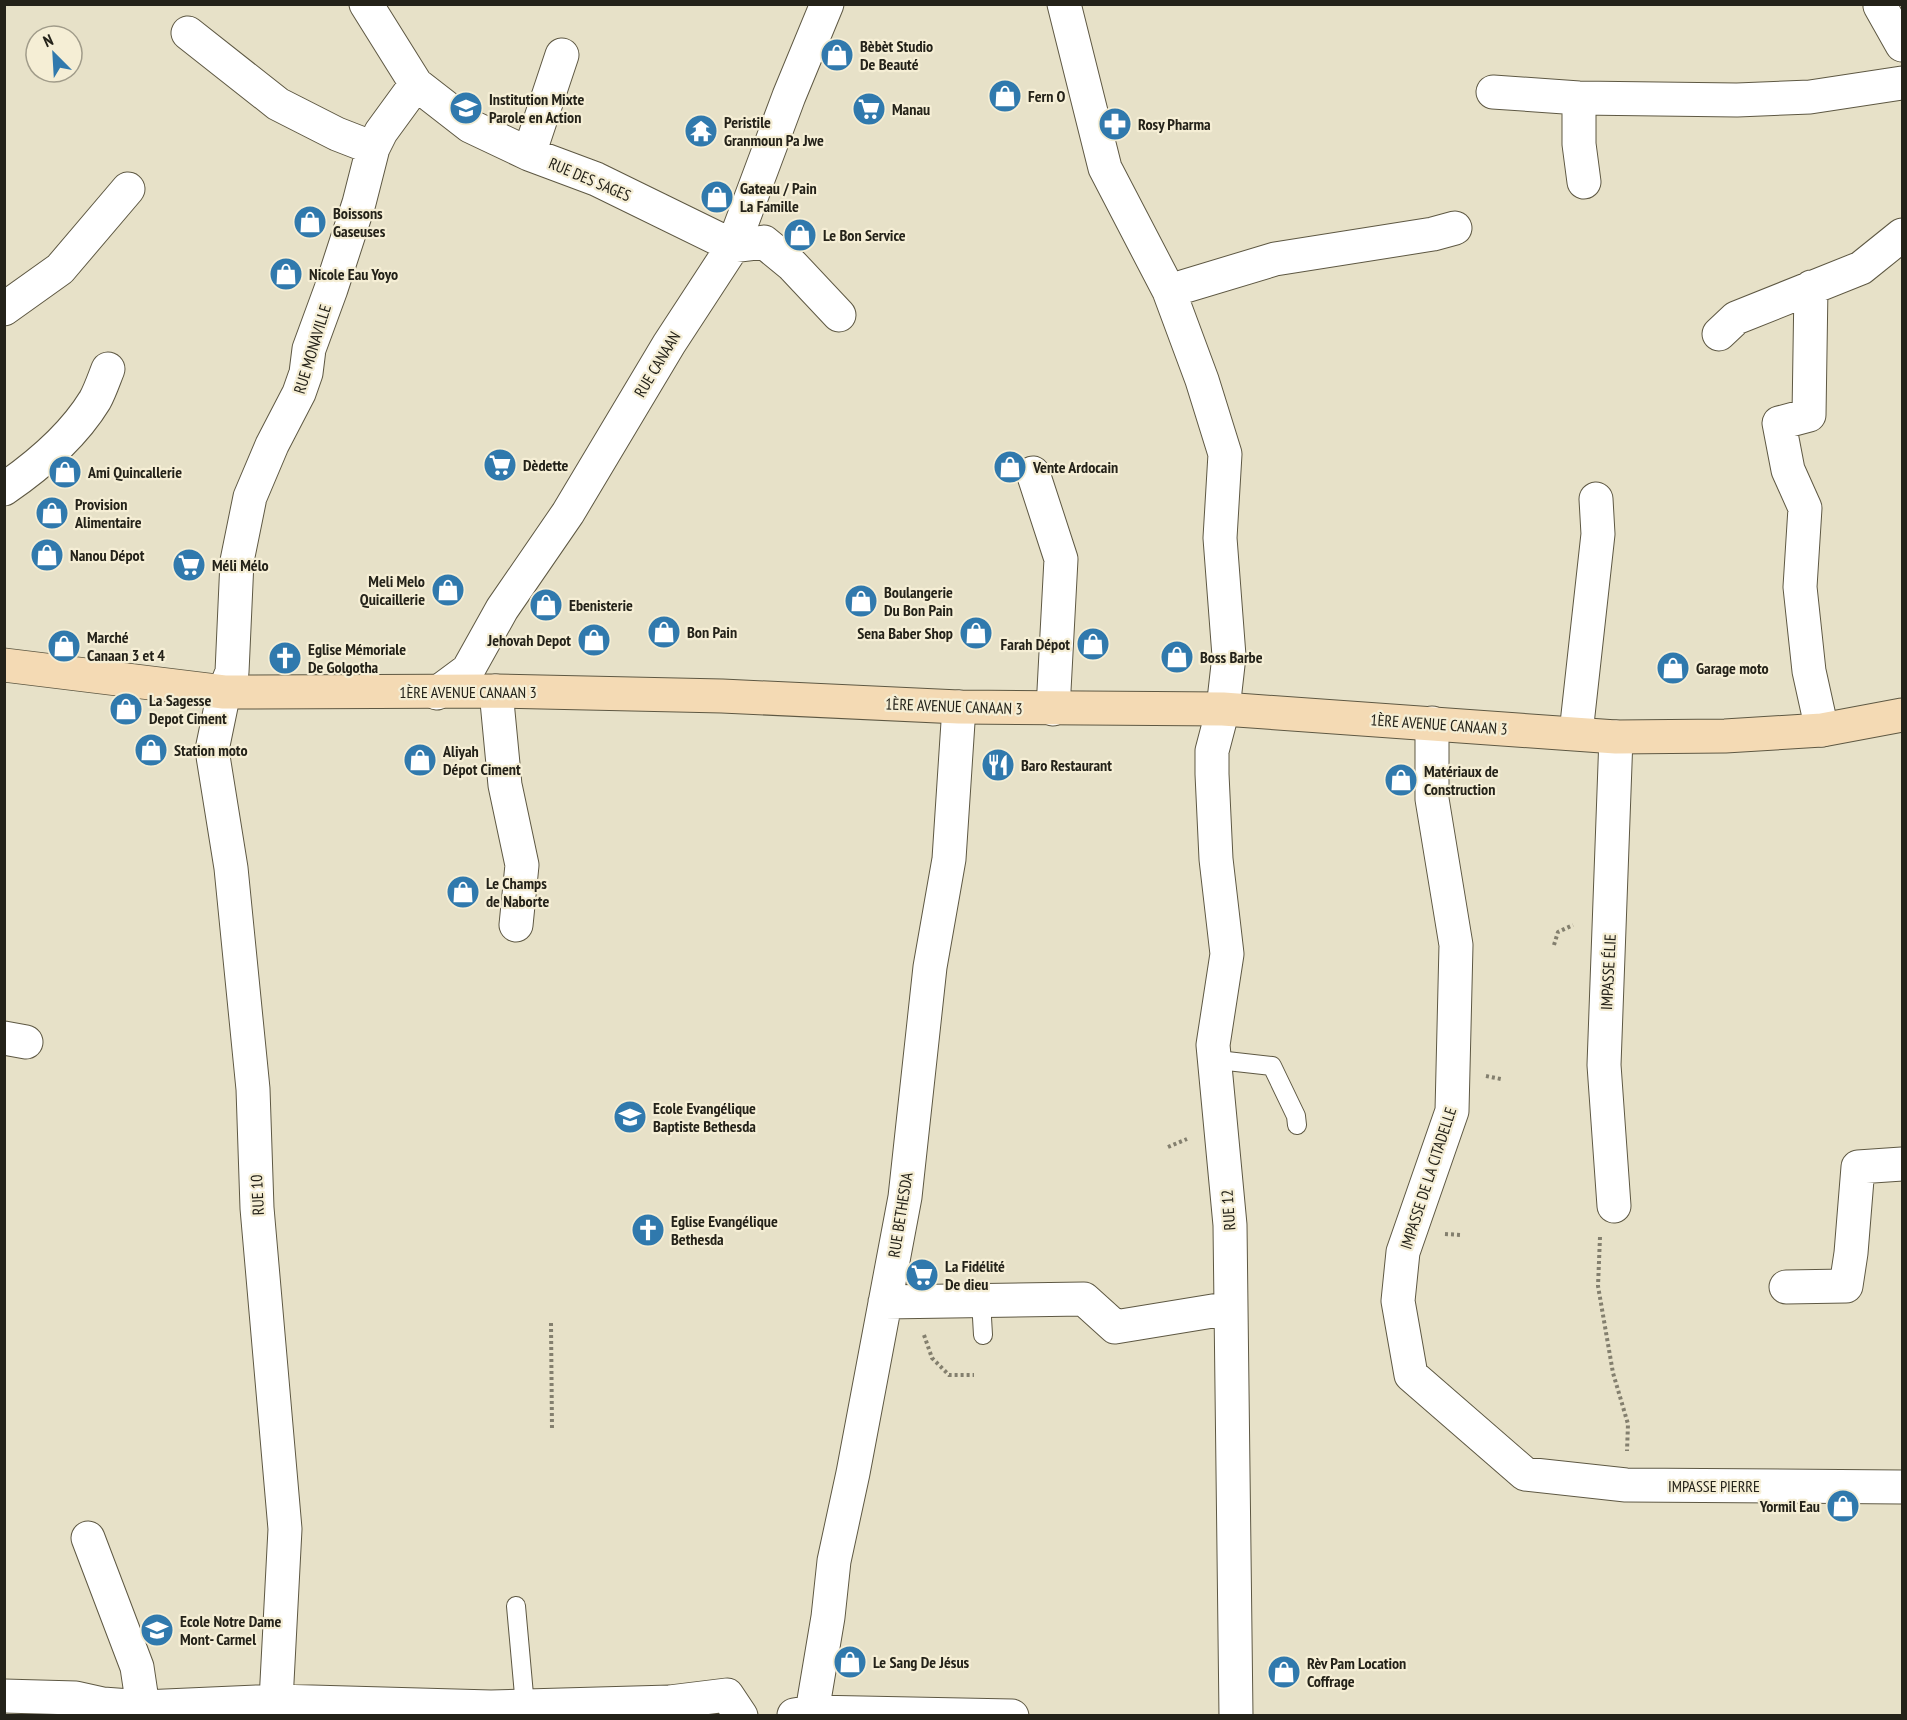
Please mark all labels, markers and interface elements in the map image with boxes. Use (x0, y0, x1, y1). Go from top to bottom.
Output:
north arrow (24, 24, 84, 84)
text: N (40, 29, 56, 51)
place label: Bèbèt Studio De Beauté (860, 36, 933, 74)
shop icon: Bèbèt Studio De Beauté (819, 37, 855, 73)
shop icon: Fern O (987, 78, 1023, 114)
place label: Fern O (1028, 86, 1066, 106)
place label: Institution Mixte Parole en Action (489, 89, 584, 127)
school or university icon: Institution Mixte Parole en Action (448, 90, 484, 126)
supermarket icon: Manau (851, 91, 887, 127)
place label: Manau (892, 99, 930, 119)
pharmacy icon: Rosy Pharma (1097, 106, 1133, 142)
place label: Peristile Granmoun Pa Jwe (724, 112, 824, 150)
temple icon: Peristile Granmoun Pa Jwe (683, 113, 719, 149)
place label: Rosy Pharma (1138, 114, 1211, 134)
street label: RUE DES SAGES (546, 153, 634, 205)
place label: Gateau / Pain La Famille (740, 178, 817, 216)
shop icon: Gateau / Pain La Famille (699, 179, 735, 215)
place label: Boissons Gaseuses (333, 203, 386, 241)
shop icon: Boissons Gaseuses (292, 204, 328, 240)
shop icon: Le Bon Service (782, 217, 818, 253)
place label: Le Bon Service (823, 225, 906, 245)
shop icon: Nicole Eau Yoyo (268, 256, 304, 292)
place label: Nicole Eau Yoyo (309, 264, 398, 284)
street label: RUE MONAVILLE (289, 302, 335, 396)
street label: RUE CANAAN (630, 328, 684, 400)
supermarket icon: Dèdette (482, 447, 518, 483)
shop icon: Vente Ardocain (992, 449, 1028, 485)
shop icon: Ami Quincallerie (47, 454, 83, 490)
place label: Dèdette (523, 455, 569, 475)
place label: Vente Ardocain (1032, 457, 1118, 477)
place label: Ami Quincallerie (87, 462, 182, 482)
place label: Provision Alimentaire (74, 494, 142, 532)
shop icon: Provision Alimentaire (34, 495, 70, 531)
shop icon: Nanou Dépot (29, 537, 65, 573)
place label: Nanou Dépot (70, 545, 145, 565)
supermarket icon: Méli Mélo (171, 547, 207, 583)
place label: Méli Mélo (212, 555, 269, 575)
place label: Meli Melo Quicaillerie (360, 571, 425, 609)
shop icon: Meli Melo Quicaillerie (430, 572, 466, 608)
place label: Boulangerie Du Bon Pain (884, 582, 953, 620)
shop icon: Boulangerie Du Bon Pain (843, 583, 879, 619)
shop icon: Ebenisterie (528, 587, 564, 623)
place label: Ebenisterie (569, 595, 633, 615)
shop icon: Bon Pain (646, 614, 682, 650)
shop icon: Sena Baber Shop (958, 615, 994, 651)
shop icon: Jehovah Depot (576, 622, 612, 658)
place label: Bon Pain (687, 622, 737, 642)
place label: Sena Baber Shop (857, 623, 953, 643)
shop icon: Farah Dépot (1075, 626, 1111, 662)
place label: Marché Canaan 3 et 4 (87, 627, 165, 665)
shop icon: Marché Canaan 3 et 4 (46, 628, 82, 664)
place label: Jehovah Depot (487, 630, 571, 650)
place label: Farah Dépot (1001, 634, 1070, 654)
place label: Eglise Mémoriale De Golgotha (308, 639, 406, 677)
shop icon: Boss Barbe (1159, 639, 1195, 675)
church icon: Eglise Mémoriale De Golgotha (267, 640, 303, 676)
place label: Boss Barbe (1200, 647, 1263, 667)
shop icon: Garage moto (1655, 650, 1691, 686)
place label: Garage moto (1696, 658, 1769, 678)
street label: 1ÈRE AVENUE CANAAN 3 (399, 682, 537, 702)
place label: La Sagesse Depot Ciment (149, 690, 227, 728)
shop icon: La Sagesse Depot Ciment (108, 691, 144, 727)
street label: 1ÈRE AVENUE CANAAN 3 (885, 694, 1023, 718)
street label: 1ÈRE AVENUE CANAAN 3 (1370, 709, 1508, 739)
shop icon: Station moto (133, 732, 169, 768)
place label: Station moto (174, 740, 248, 760)
place label: Aliyah Dépot Ciment (442, 741, 521, 779)
shop icon: Aliyah Dépot Ciment (402, 742, 438, 778)
restaurant icon: Baro Restaurant (980, 747, 1016, 783)
place label: Baro Restaurant (1021, 755, 1112, 775)
place label: Matériaux de Construction (1424, 761, 1499, 799)
shop icon: Matériaux de Construction (1383, 762, 1419, 798)
place label: Le Champs de Naborte (486, 873, 549, 911)
shop icon: Le Champs de Naborte (445, 874, 481, 910)
street label: IMPASSE ÉLIE (1596, 933, 1620, 1010)
place label: Ecole Evangélique Baptiste Bethesda (653, 1098, 756, 1136)
school or university icon: Ecole Evangélique Baptiste Bethesda (612, 1099, 648, 1135)
street label: IMPASSE DE LA CITADELLE (1396, 1104, 1460, 1251)
street label: RUE BETHESDA (883, 1171, 917, 1259)
street label: RUE 10 (246, 1174, 268, 1216)
street label: RUE 12 (1217, 1189, 1239, 1231)
place label: Eglise Evangélique Bethesda (671, 1211, 778, 1249)
church icon: Eglise Evangélique Bethesda (630, 1212, 666, 1248)
place label: La Fidélité De dieu (945, 1256, 1005, 1294)
supermarket icon: La Fidélité De dieu (904, 1257, 940, 1293)
street label: IMPASSE PIERRE (1668, 1476, 1760, 1496)
shop icon: Yormil Eau (1825, 1488, 1861, 1524)
place label: Yormil Eau (1759, 1496, 1820, 1516)
place label: Ecole Notre Dame Mont- Carmel (180, 1611, 281, 1649)
school or university icon: Ecole Notre Dame Mont- Carmel (139, 1612, 175, 1648)
shop icon: Le Sang De Jésus (832, 1644, 868, 1680)
place label: Le Sang De Jésus (873, 1652, 970, 1672)
place label: Rèv Pam Location Coffrage (1307, 1653, 1406, 1691)
shop icon: Rèv Pam Location Coffrage (1266, 1654, 1302, 1690)

